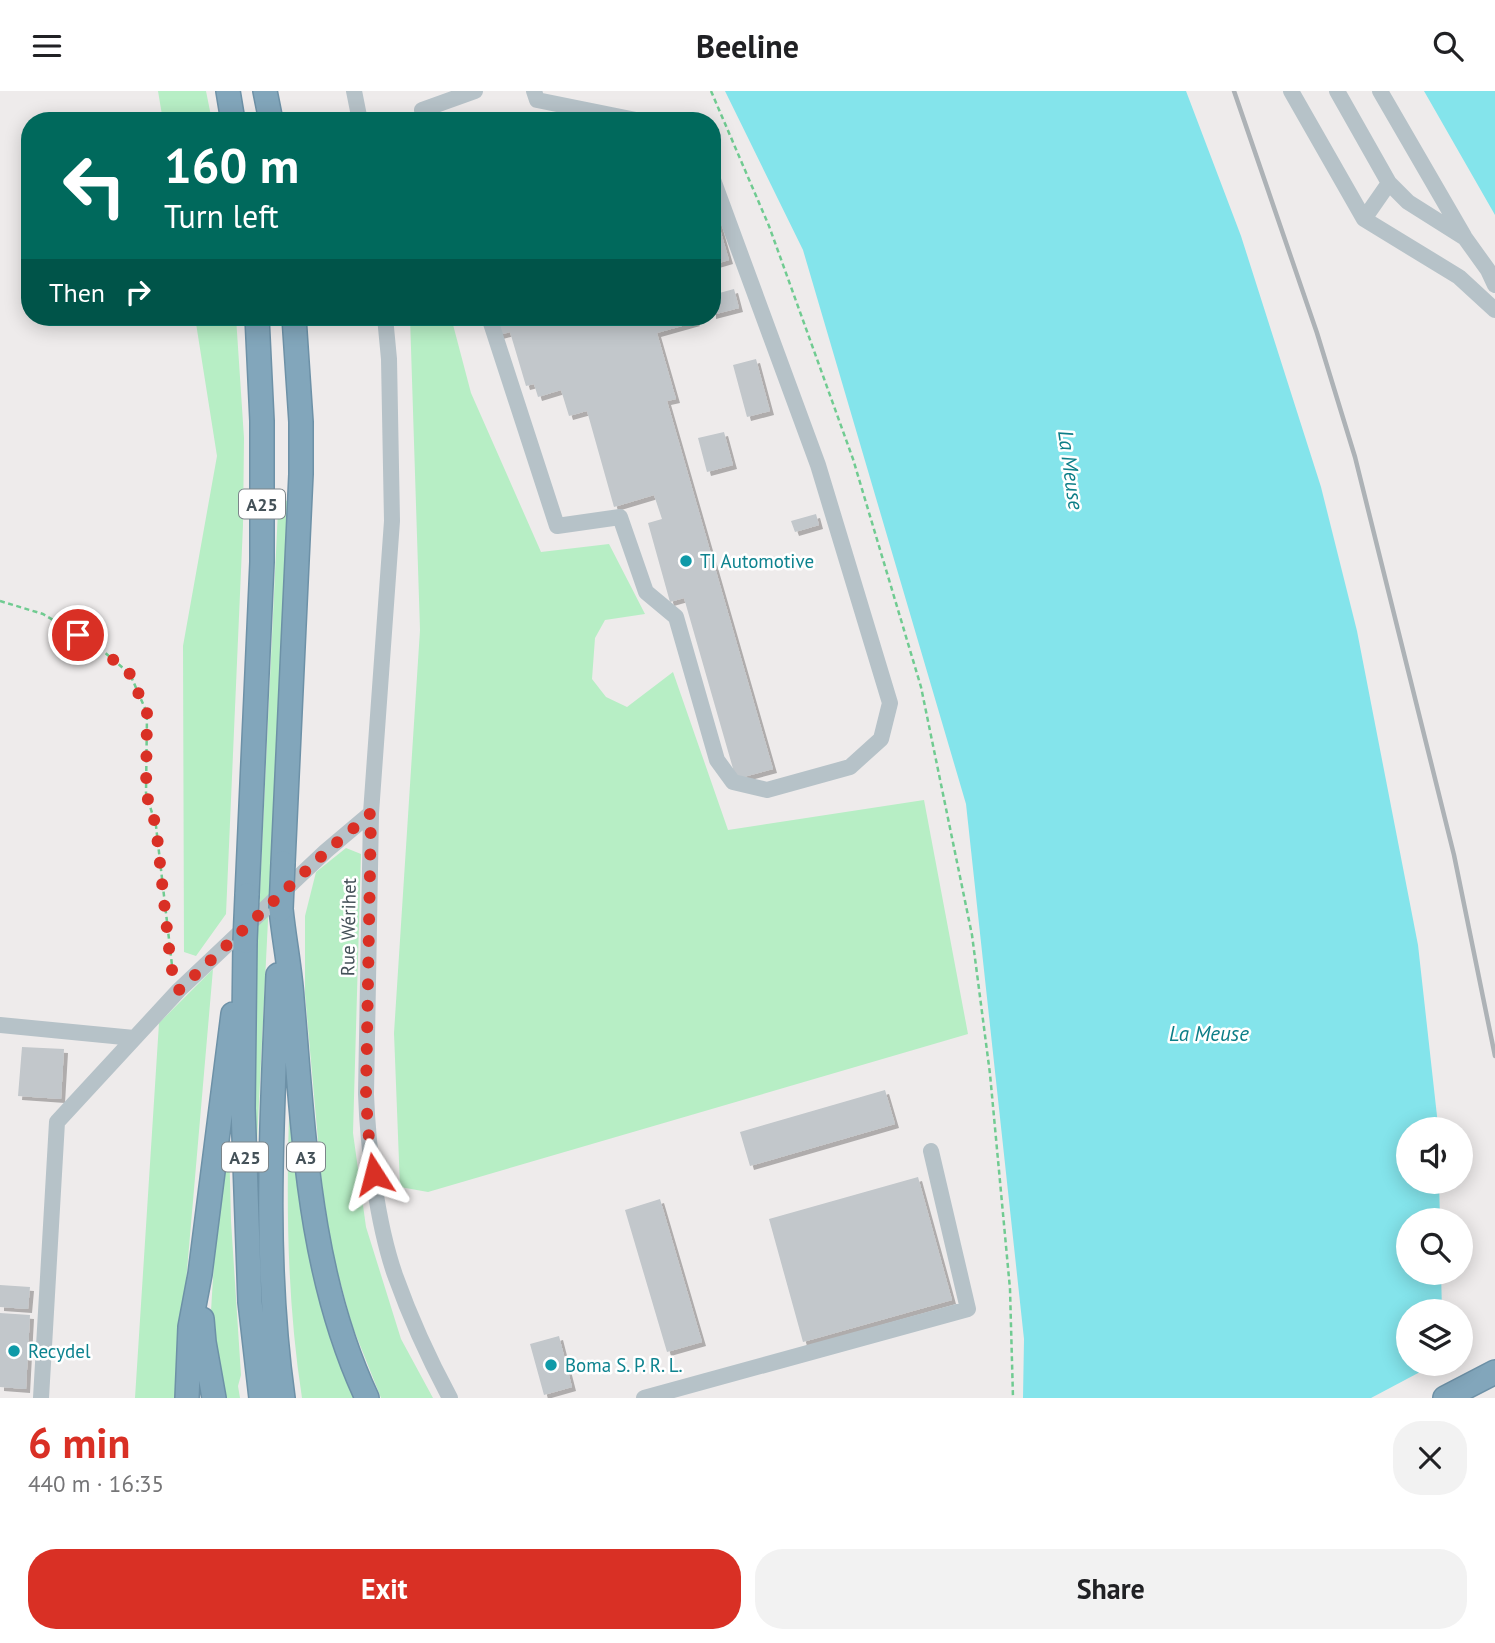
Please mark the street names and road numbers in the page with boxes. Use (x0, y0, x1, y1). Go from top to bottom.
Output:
road number: A25 (239, 489, 285, 519)
street label: Rue Wérihet (335, 877, 361, 976)
road number: A25 (222, 1142, 268, 1171)
road number: A3 (287, 1142, 325, 1171)

